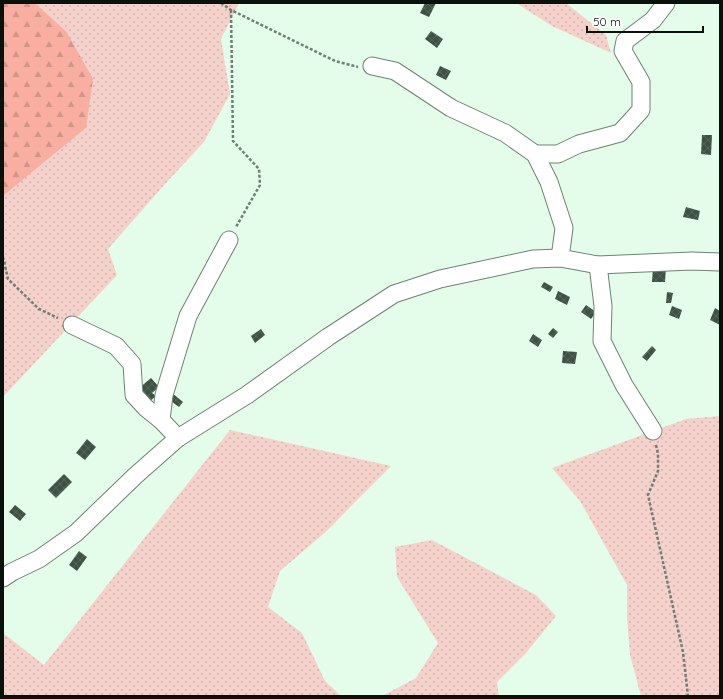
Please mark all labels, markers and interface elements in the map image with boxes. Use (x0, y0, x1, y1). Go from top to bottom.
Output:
scale bar (587, 8, 703, 34)
text: 50 m (593, 14, 621, 29)

